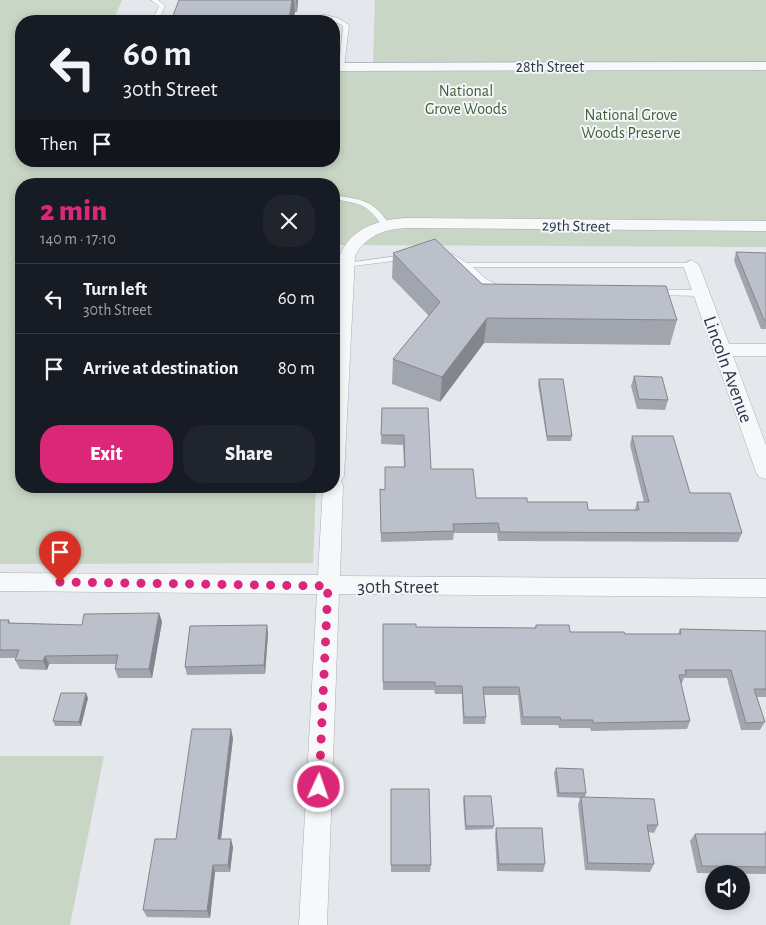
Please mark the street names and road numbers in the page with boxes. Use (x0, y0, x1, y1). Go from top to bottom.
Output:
street label: 28th Street (516, 59, 584, 75)
street label: 29th Street (542, 217, 610, 235)
street label: Lincoln Avenue (700, 314, 756, 425)
street label: 30th Street (357, 578, 439, 597)

